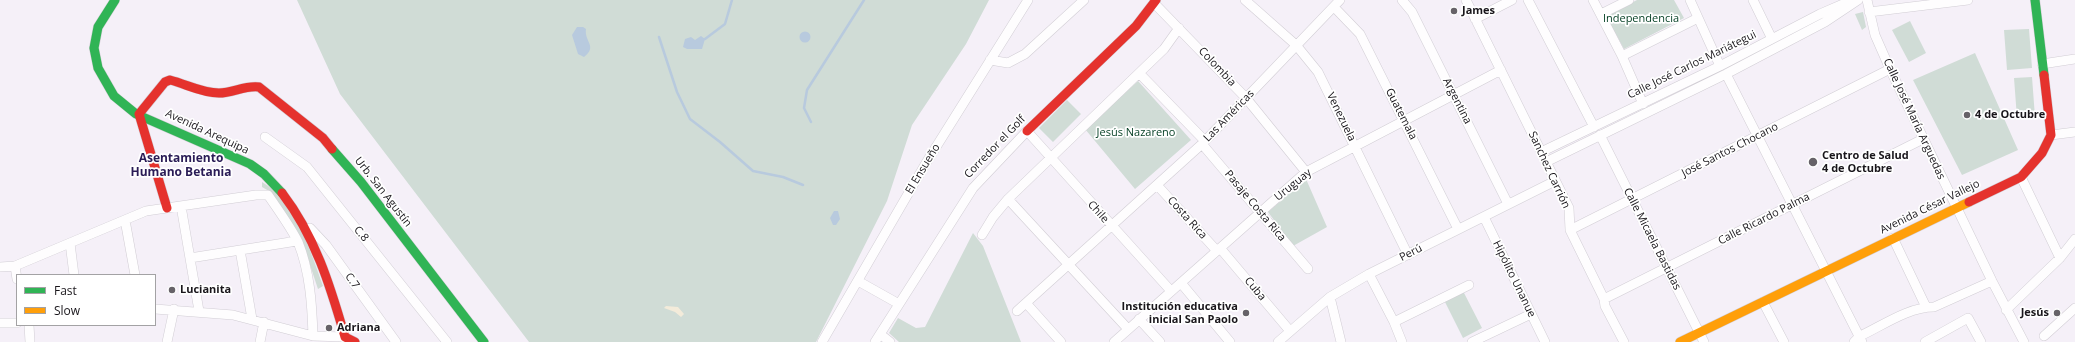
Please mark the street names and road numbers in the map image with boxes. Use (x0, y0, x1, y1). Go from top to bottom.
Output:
street label: Calle José Carlos Mariátegui (1626, 28, 1758, 102)
street label: Colombia (1196, 45, 1238, 89)
street label: Calle José María Arguedas (1880, 56, 1948, 182)
street label: Argentina (1440, 76, 1474, 126)
street label: Guatemala (1382, 86, 1420, 142)
street label: Las Américas (1201, 87, 1257, 145)
street label: Venezuela (1324, 90, 1358, 144)
street label: Avenida Arequipa (163, 107, 251, 157)
street label: Corredor el Golf (962, 113, 1028, 181)
street label: José Santos Chocano (1680, 120, 1780, 180)
street label: Sanchez Carrión (1525, 129, 1573, 211)
street label: El Ensueño (903, 142, 943, 196)
street label: Urb. San Agustín (352, 154, 414, 230)
street label: Uruguay (1272, 166, 1314, 204)
street label: Pasaje Costa Rica (1221, 168, 1289, 244)
street label: Avenida César Vallejo (1878, 177, 1982, 237)
street label: Calle Micaela Bastidas (1621, 186, 1683, 292)
street label: Calle Ricardo Palma (1716, 190, 1812, 248)
street label: Costa Rica (1164, 194, 1210, 242)
street label: Chile (1085, 198, 1111, 226)
street label: C.8 (351, 224, 371, 244)
street label: Hipólito Unanue (1490, 238, 1538, 320)
street label: Perú (1397, 242, 1425, 264)
street label: C.7 (342, 271, 362, 291)
street label: Cuba (1241, 275, 1269, 303)

